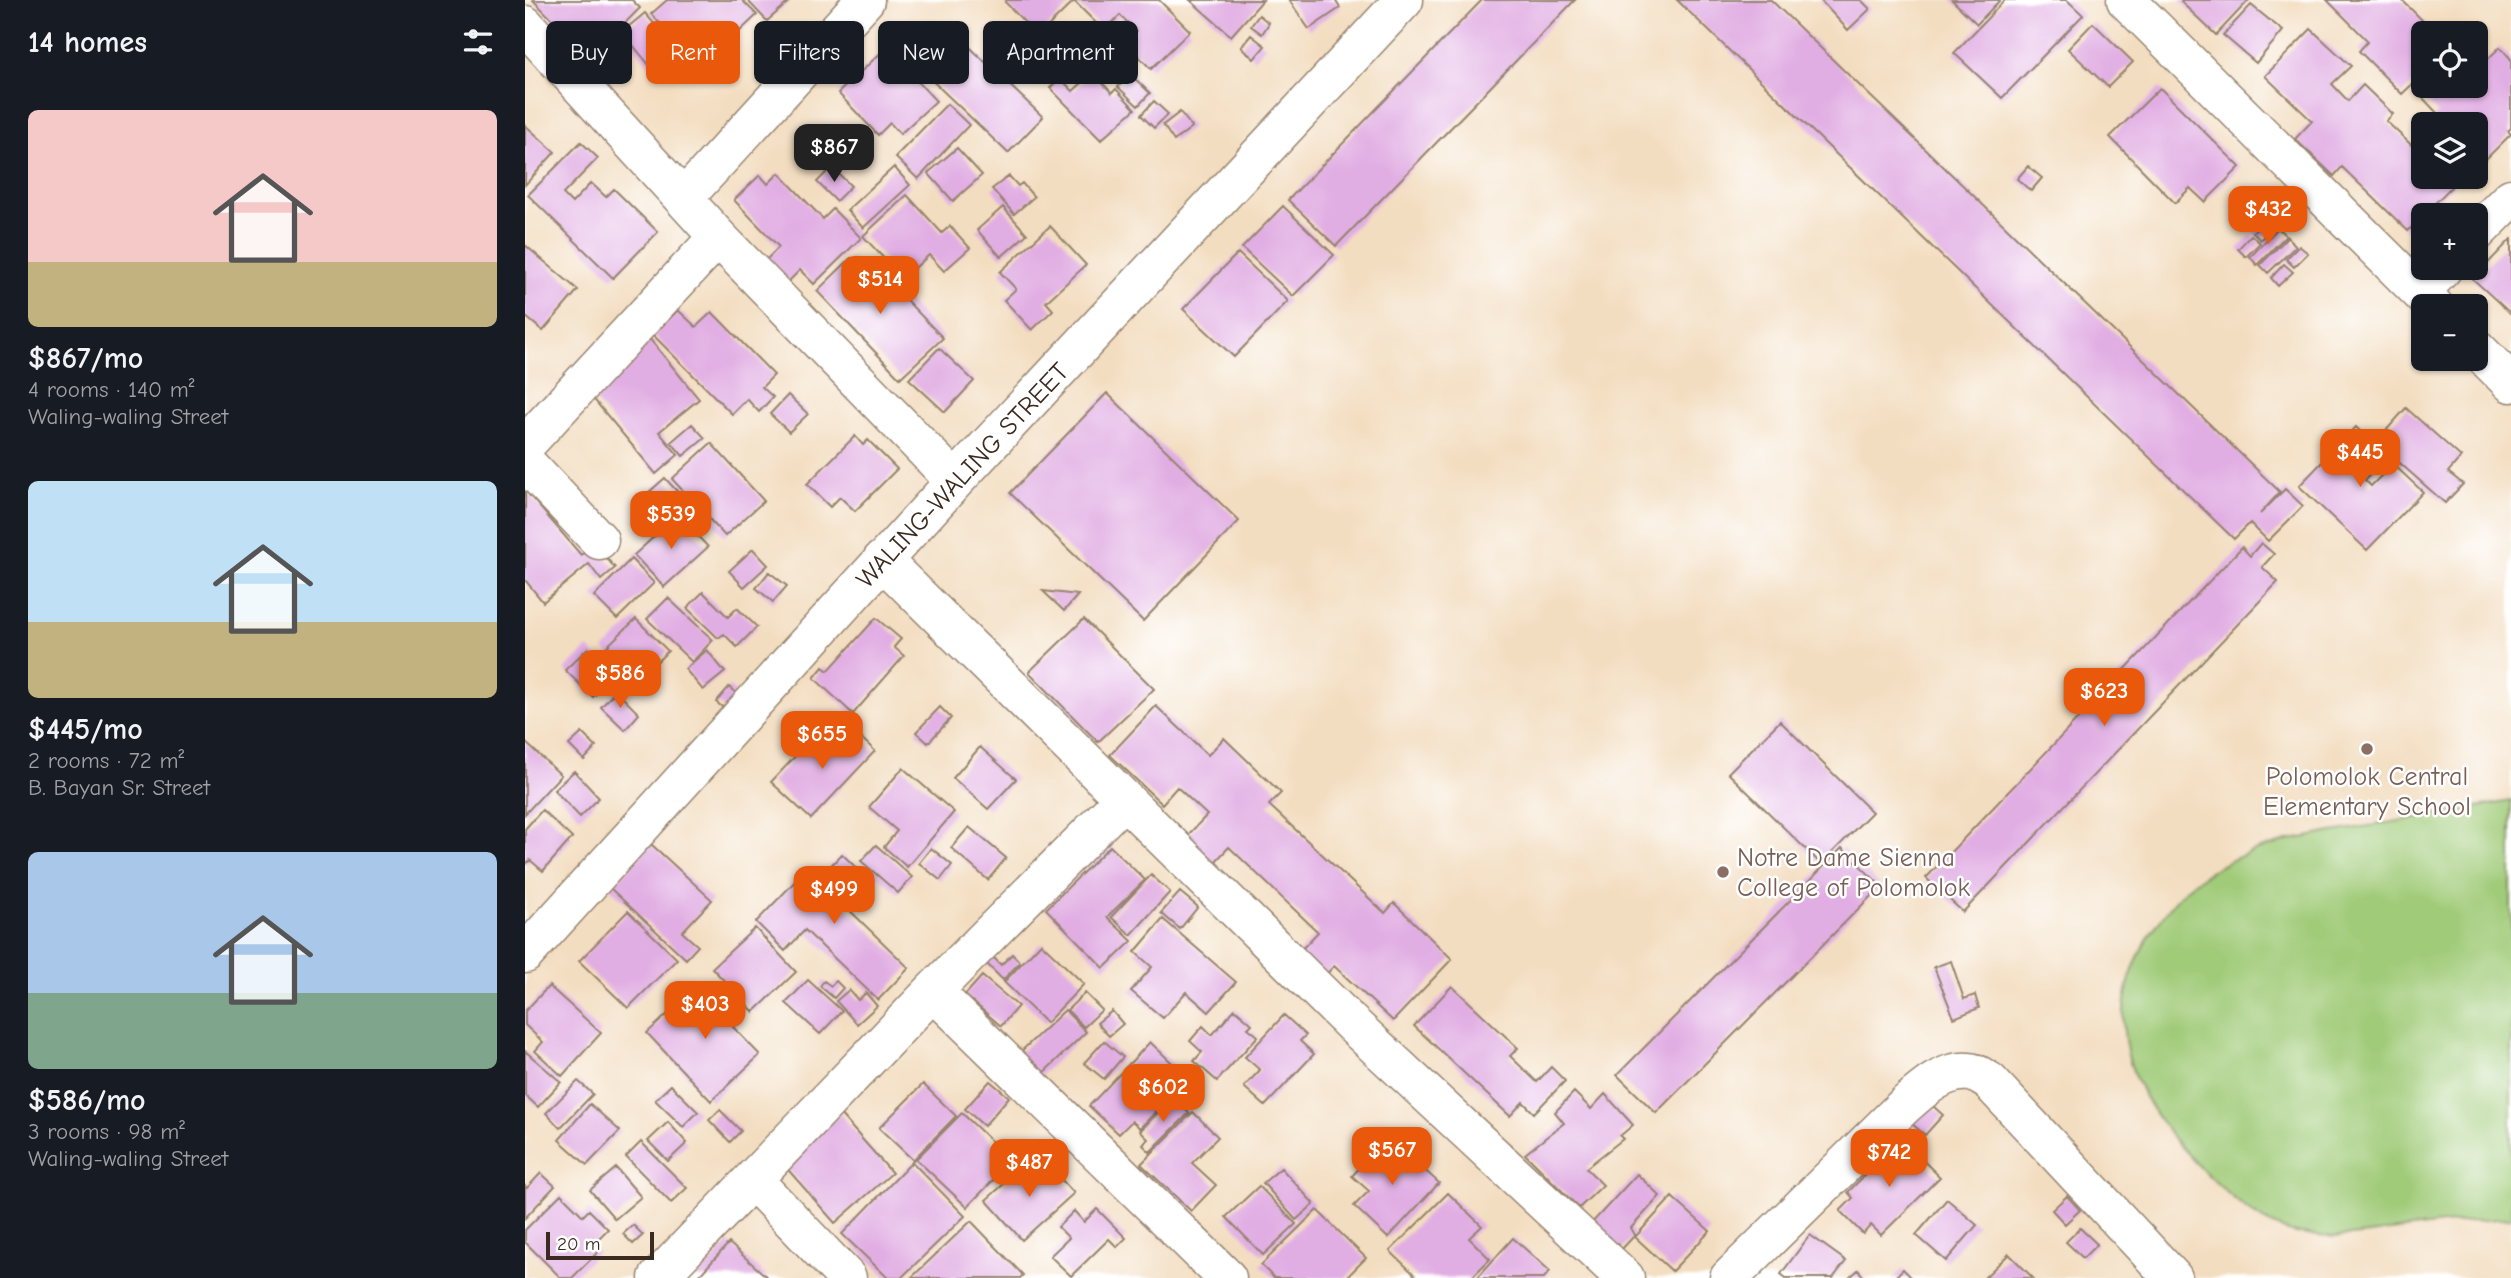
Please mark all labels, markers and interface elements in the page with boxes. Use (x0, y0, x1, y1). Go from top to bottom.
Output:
chip: Buy (546, 21, 632, 84)
chip: Rent (646, 21, 740, 84)
chip: Filters (754, 21, 864, 84)
chip: New (878, 21, 969, 84)
chip: Apartment (983, 21, 1138, 84)
map controls (2411, 21, 2488, 371)
button: locate (2411, 21, 2488, 98)
icon: filters (459, 23, 497, 61)
text: 14 homes (28, 25, 147, 60)
button: layers (2411, 112, 2488, 189)
pin: $867 (793, 124, 875, 184)
text: $867 (810, 133, 858, 160)
icon: home (200, 155, 326, 281)
pin: $432 (2227, 187, 2309, 246)
text: $432 (2244, 195, 2292, 222)
button: + (2411, 203, 2488, 280)
pin: $514 (839, 256, 921, 316)
text: $514 (857, 265, 903, 292)
button: − (2411, 294, 2488, 371)
text: $867/mo (28, 341, 143, 376)
street label: WALING-WALING STREET (850, 356, 1075, 595)
text: 4 rooms · 140 m² (28, 376, 195, 403)
text: Waling-waling Street (28, 403, 228, 430)
pin: $445 (2319, 430, 2401, 489)
text: $445 (2336, 438, 2384, 465)
pin: $539 (630, 491, 712, 551)
text: $539 (646, 500, 696, 527)
icon: home (200, 526, 326, 652)
pin: $586 (579, 650, 661, 710)
text: $586 (595, 659, 645, 686)
pin: $623 (2063, 668, 2145, 728)
text: $623 (2080, 677, 2128, 704)
text: $445/mo (28, 712, 143, 747)
pin: $655 (781, 712, 863, 771)
text: $655 (797, 720, 847, 747)
marker: Polomolok Central Elementary School (2359, 741, 2375, 757)
text: 2 rooms · 72 m² (28, 747, 184, 774)
place label: Polomolok Central Elementary School (2263, 762, 2471, 822)
text: B. Bayan Sr. Street (28, 774, 210, 801)
place label: Notre Dame Sienna College of Polomolok (1737, 843, 1971, 903)
marker: Notre Dame Sienna College of Polomolok (1715, 864, 1731, 880)
pin: $499 (793, 866, 875, 926)
text: $499 (810, 875, 858, 902)
icon: home (200, 897, 326, 1023)
pin: $403 (664, 982, 746, 1041)
text: $403 (680, 990, 730, 1017)
pin: $602 (1122, 1064, 1204, 1124)
text: $602 (1138, 1073, 1188, 1100)
text: $586/mo (28, 1083, 146, 1118)
text: 3 rooms · 98 m² (28, 1118, 185, 1145)
pin: $567 (1351, 1128, 1433, 1187)
pin: $742 (1848, 1130, 1930, 1189)
text: $567 (1368, 1136, 1416, 1163)
text: $742 (1867, 1138, 1911, 1165)
pin: $487 (988, 1140, 1070, 1199)
text: Waling-waling Street (28, 1145, 228, 1172)
text: $487 (1006, 1148, 1052, 1175)
scale bar (546, 1229, 655, 1261)
text: 20 m (557, 1233, 601, 1255)

